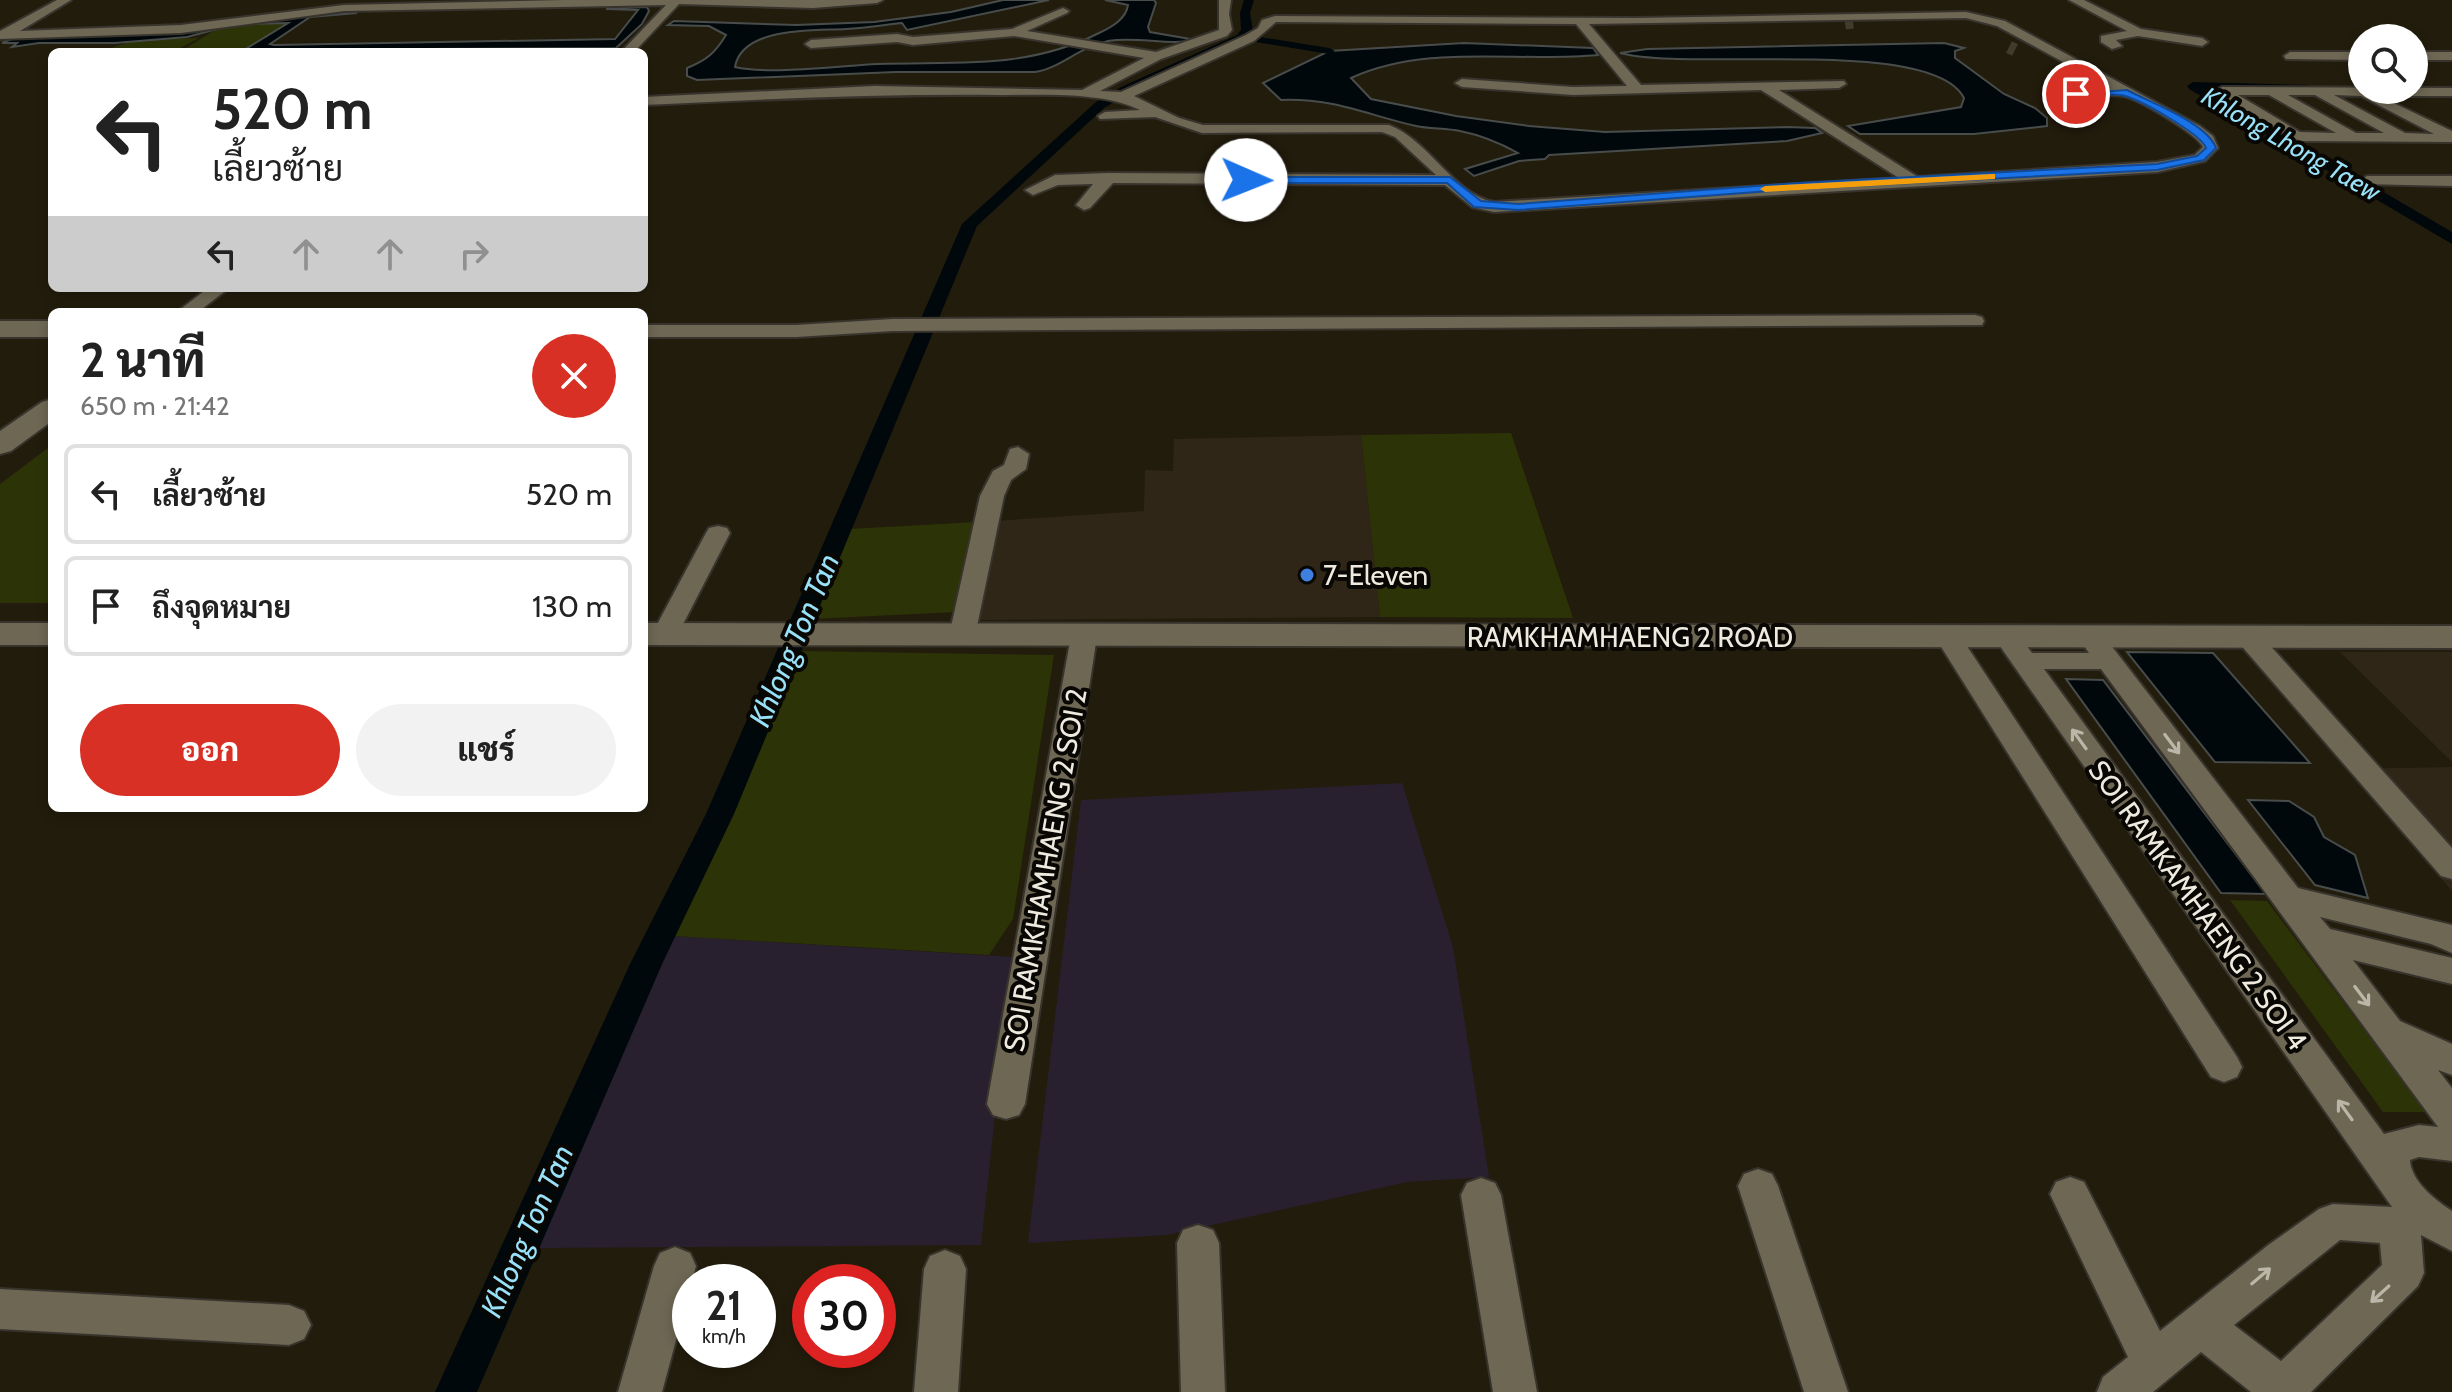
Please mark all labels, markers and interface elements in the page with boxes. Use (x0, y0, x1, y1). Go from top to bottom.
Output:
map controls (2348, 24, 2428, 104)
button: search (2348, 24, 2428, 104)
pin (2042, 60, 2110, 128)
icon: arrive (2054, 72, 2098, 116)
text: 520 m (212, 75, 373, 143)
icon: left (80, 80, 184, 184)
water label: Khlong Lhong Taew (2196, 80, 2387, 209)
position arrow (1204, 138, 1288, 222)
text: เลี้ยวซ้าย (212, 146, 343, 190)
icon: left (200, 232, 244, 276)
icon: ahead (284, 232, 328, 276)
icon: ahead (368, 232, 412, 276)
icon: right (452, 232, 496, 276)
text: 2 นาที (80, 331, 205, 389)
button: close (532, 334, 616, 418)
text: 650 m · 21:42 (80, 390, 230, 422)
icon: left (84, 472, 128, 516)
text: 520 m (526, 476, 612, 513)
text: เลี้ยวซ้าย (152, 477, 266, 514)
water label: Khlong Ton Tan (741, 548, 847, 732)
place label: 7-Eleven (1323, 558, 1428, 592)
marker: 7-Eleven (1298, 566, 1316, 584)
icon: arrive (84, 584, 128, 628)
text: 130 m (532, 588, 612, 625)
text: ถึงจุดหมาย (152, 589, 291, 626)
street label: RAMKHAMHAENG 2 ROAD (1467, 620, 1793, 654)
street label: SOI RAMKHAMHAENG 2 SOI 2 (996, 686, 1094, 1054)
button: ออก (80, 704, 340, 796)
button: แชร์ (356, 704, 616, 796)
one-way arrow (2071, 728, 2088, 750)
one-way arrow (2164, 733, 2181, 754)
street label: SOI RAMKAMHAENG 2 SOI 4 (2081, 754, 2315, 1056)
one-way arrow (2354, 985, 2371, 1007)
one-way arrow (2337, 1099, 2353, 1121)
water label: Khlong Ton Tan (473, 1139, 581, 1323)
speed limit sign: 30 (792, 1264, 896, 1368)
one-way arrow (2250, 1267, 2271, 1285)
text: 21 (706, 1281, 742, 1330)
one-way arrow (2370, 1284, 2390, 1303)
text: km/h (702, 1324, 746, 1348)

